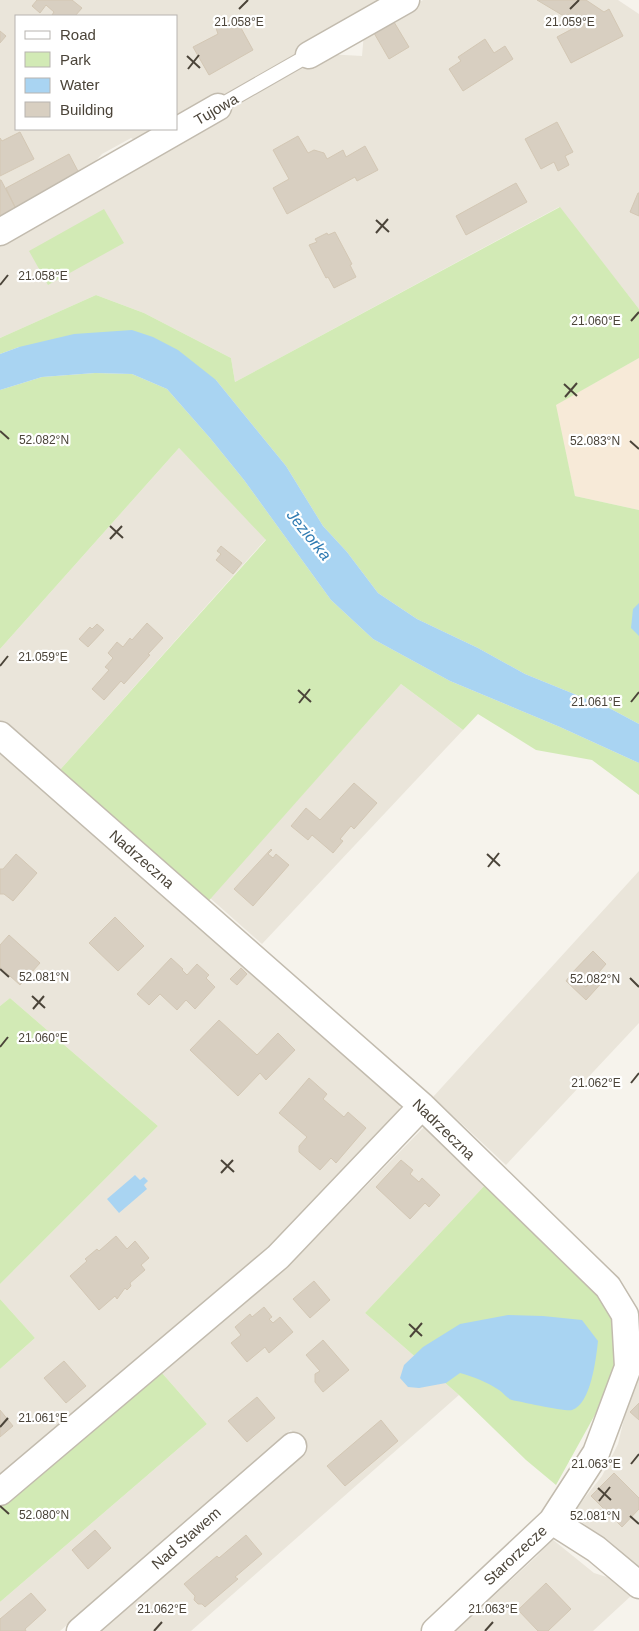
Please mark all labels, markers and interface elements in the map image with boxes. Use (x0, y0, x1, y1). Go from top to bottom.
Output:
legend (15, 15, 178, 130)
text: 21.058°E (214, 15, 264, 29)
text: 21.059°E (545, 15, 595, 29)
text: Road (60, 26, 96, 43)
text: Park (60, 51, 91, 68)
text: Water (60, 76, 99, 93)
street label: Tujowa (191, 89, 242, 128)
text: Building (60, 101, 113, 118)
text: 21.058°E (18, 269, 68, 283)
text: 21.060°E (571, 314, 621, 328)
text: 52.082°N (19, 433, 69, 447)
text: 52.083°N (570, 434, 620, 448)
water label: Jeziorka (283, 506, 334, 564)
text: 21.059°E (18, 650, 68, 664)
text: 21.061°E (571, 695, 621, 709)
street label: Nadrzeczna (106, 826, 178, 892)
text: 52.081°N (19, 970, 69, 984)
text: 52.082°N (570, 972, 620, 986)
text: 21.060°E (18, 1031, 68, 1045)
text: 21.062°E (571, 1076, 621, 1090)
street label: Nadrzeczna (409, 1095, 479, 1163)
text: 21.061°E (18, 1411, 68, 1425)
text: 21.063°E (571, 1457, 621, 1471)
street label: Nad Stawem (148, 1503, 224, 1573)
text: 52.080°N (19, 1508, 69, 1522)
text: 52.081°N (570, 1509, 620, 1523)
street label: Starorzecze (480, 1521, 550, 1589)
text: 21.062°E (137, 1602, 187, 1616)
text: 21.063°E (468, 1602, 518, 1616)

